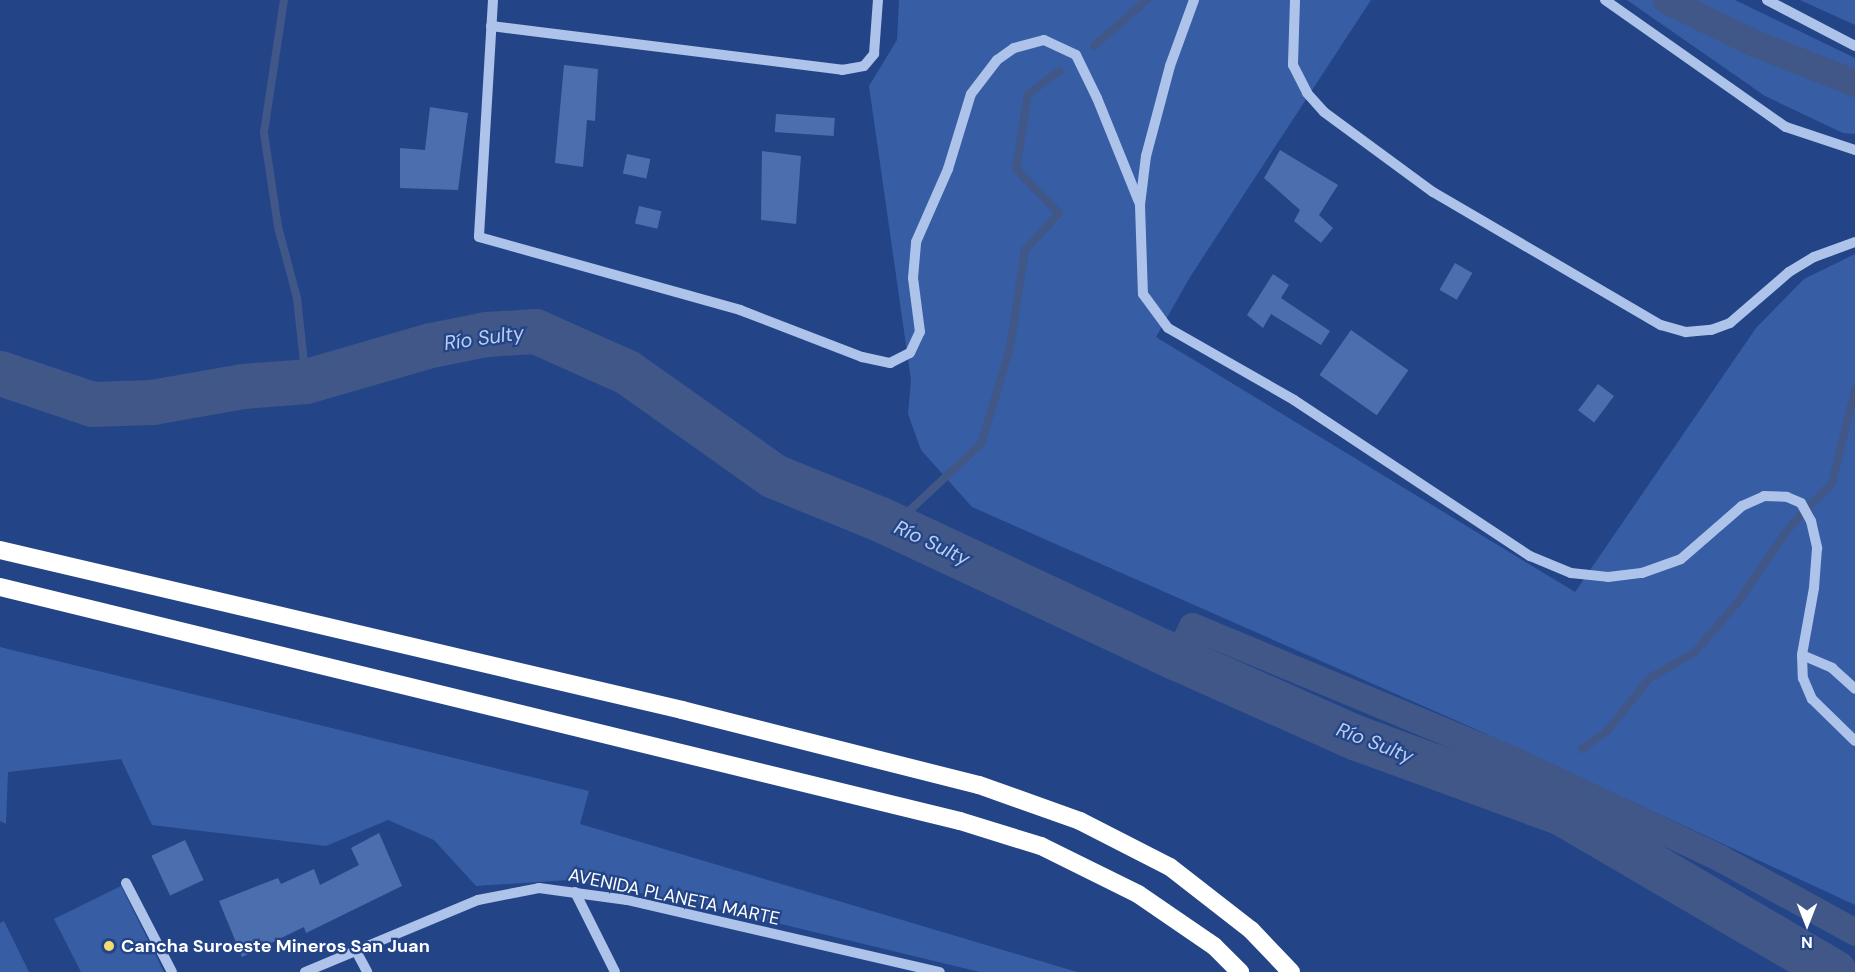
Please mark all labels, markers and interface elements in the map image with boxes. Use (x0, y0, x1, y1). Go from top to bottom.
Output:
water label: Río Sulty (443, 321, 525, 355)
water label: Río Sulty (890, 515, 974, 571)
water label: Río Sulty (1333, 717, 1417, 769)
street label: AVENIDA PLANETA MARTE (566, 864, 782, 930)
north arrow (1777, 894, 1837, 954)
text: N (1801, 932, 1813, 953)
place label: Cancha Suroeste Mineros San Juan (121, 935, 430, 957)
marker: Cancha Suroeste Mineros San Juan (102, 939, 116, 953)

